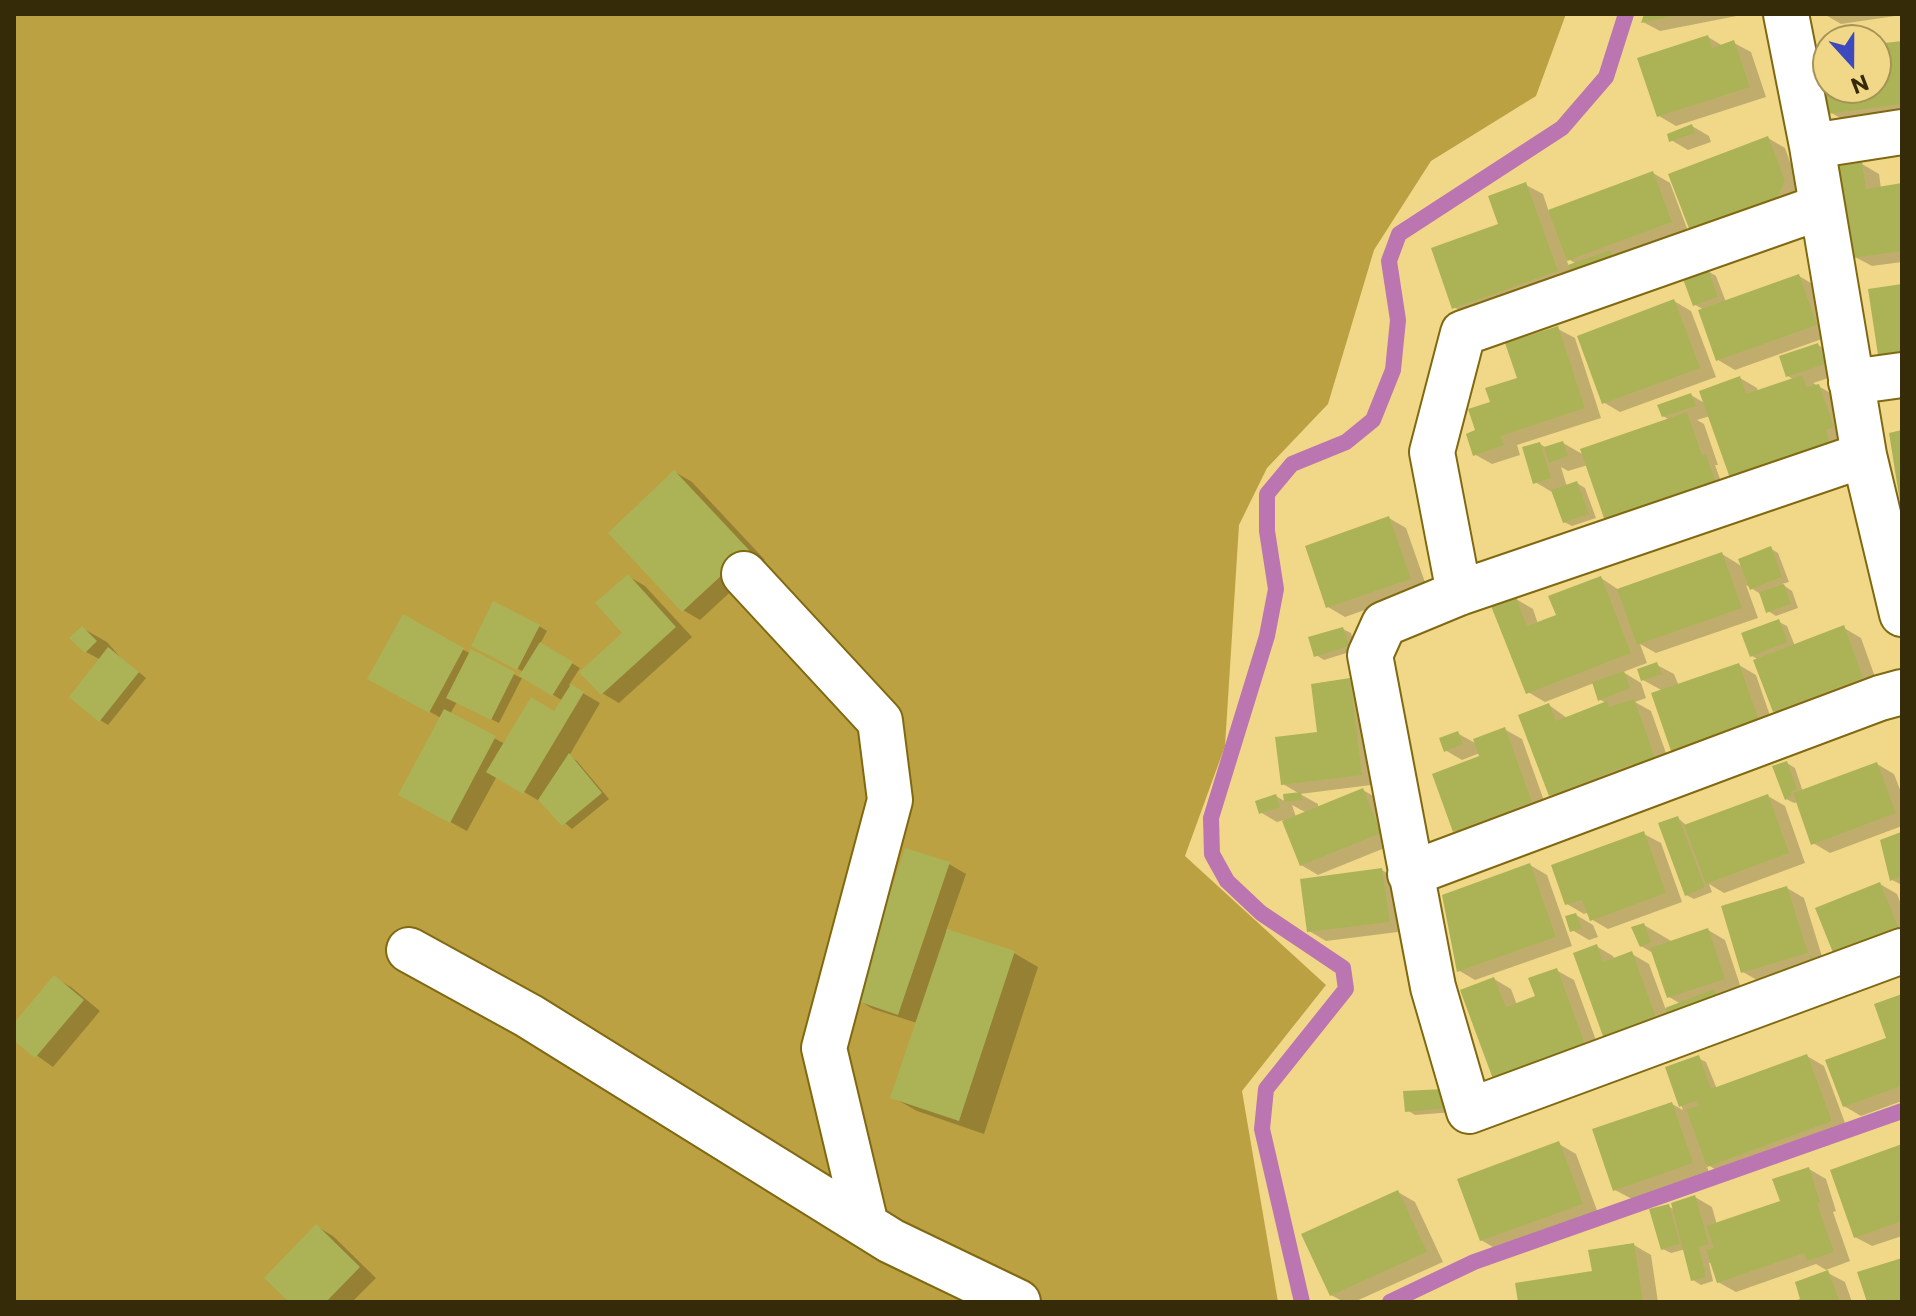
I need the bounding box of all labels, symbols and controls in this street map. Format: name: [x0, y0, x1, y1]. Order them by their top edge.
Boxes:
north arrow: [1812, 24, 1892, 104]
text: N: [1848, 69, 1873, 101]

